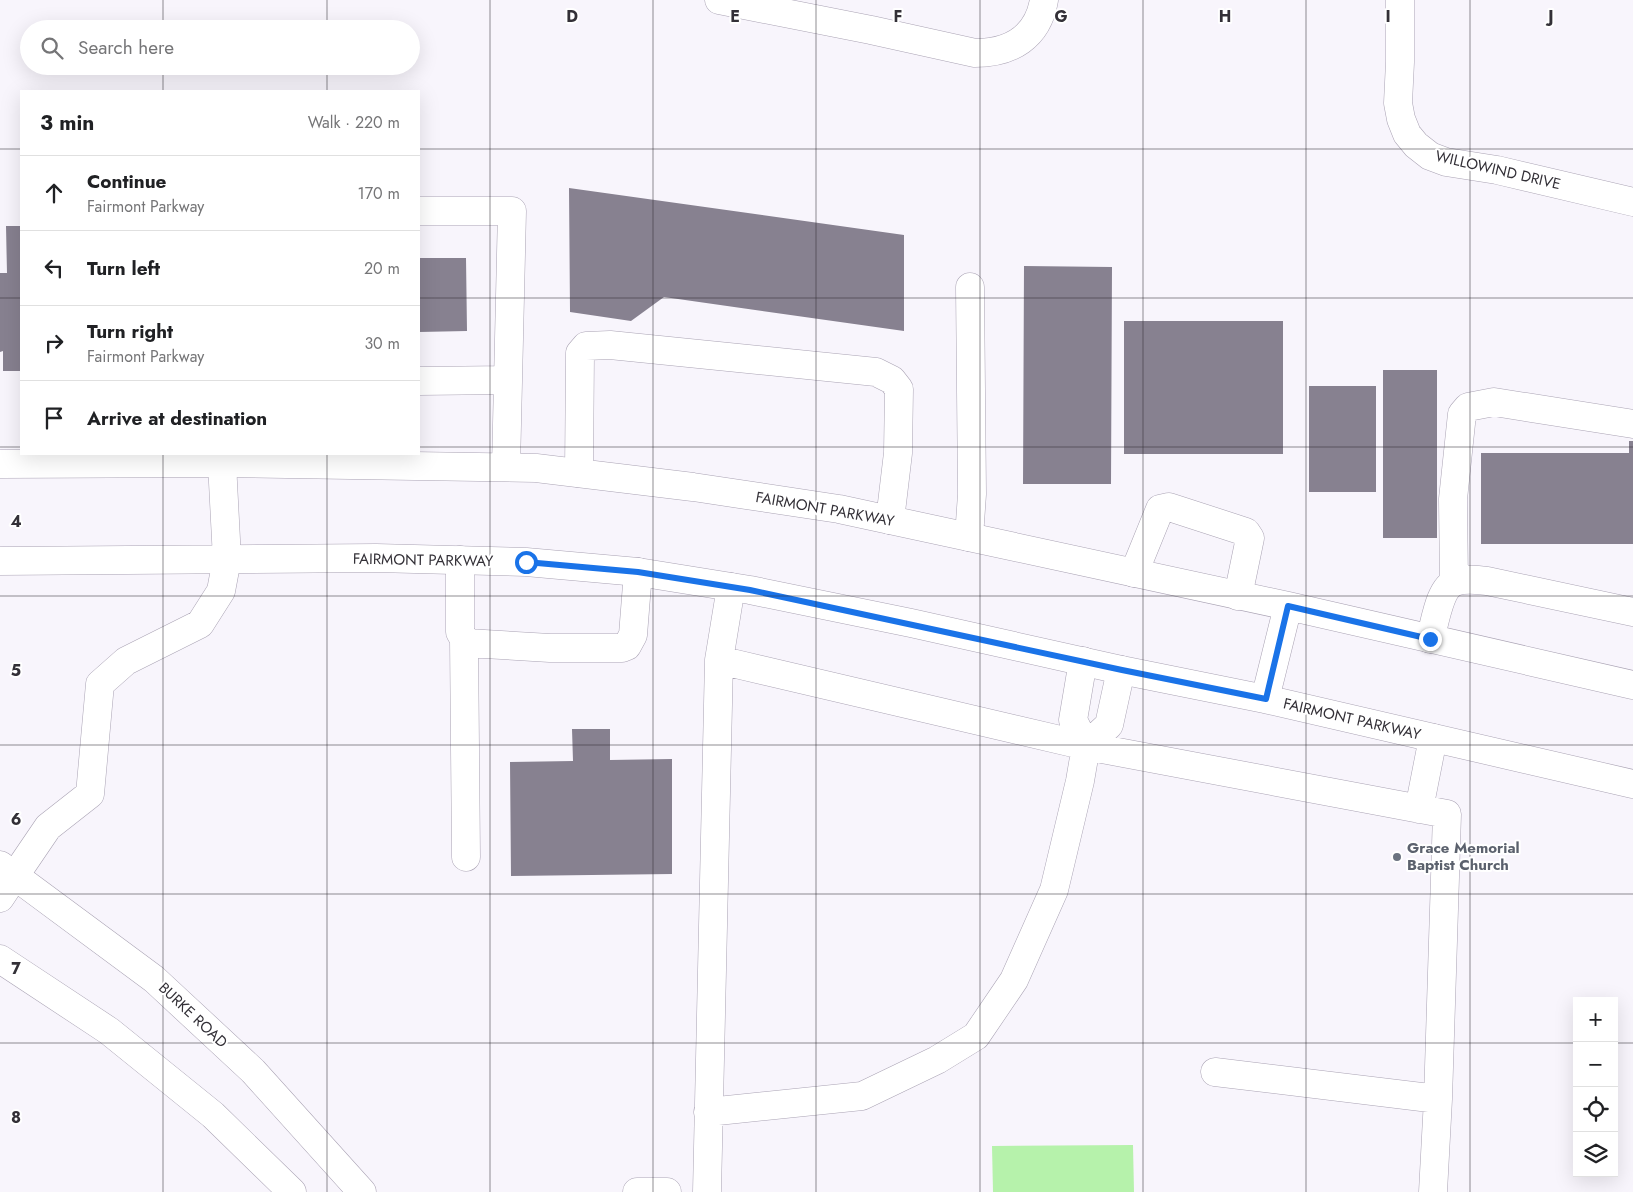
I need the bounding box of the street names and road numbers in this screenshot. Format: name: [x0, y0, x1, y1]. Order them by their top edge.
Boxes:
street label: WILLOWIND DRIVE: [1433, 145, 1563, 195]
street label: FAIRMONT PARKWAY: [754, 486, 897, 532]
street label: FAIRMONT PARKWAY: [353, 548, 494, 572]
street label: FAIRMONT PARKWAY: [1281, 692, 1424, 746]
street label: BURKE ROAD: [154, 977, 232, 1053]

